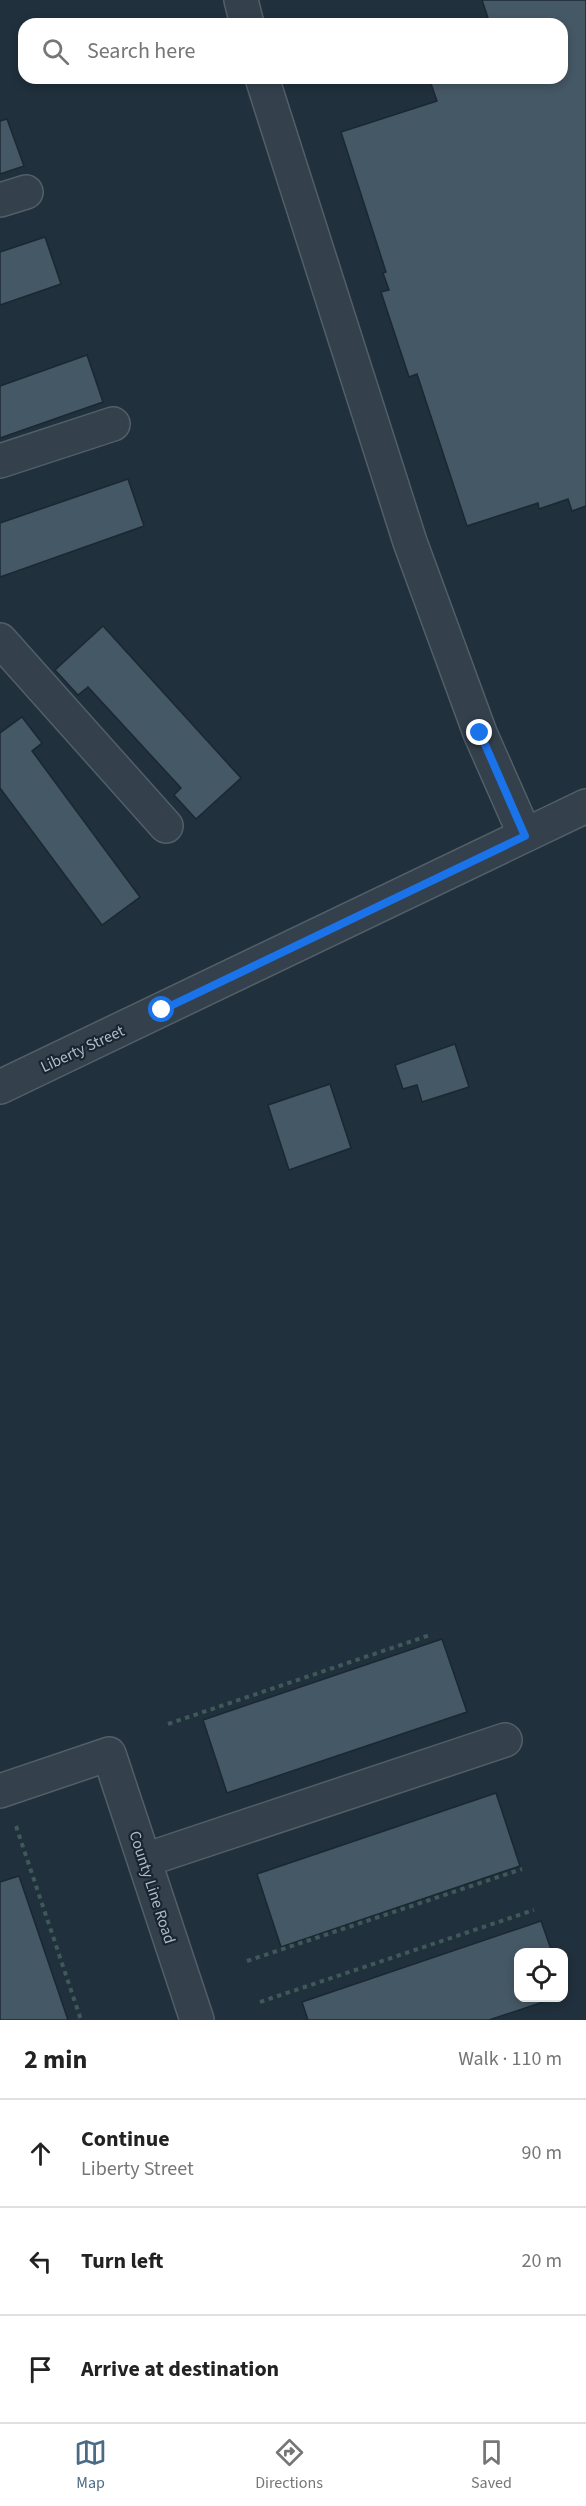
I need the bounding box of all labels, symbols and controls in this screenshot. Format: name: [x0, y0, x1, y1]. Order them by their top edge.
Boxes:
search box: [18, 18, 568, 84]
icon: search: [39, 35, 72, 68]
text: Search here: [87, 35, 195, 67]
route end: [466, 719, 492, 745]
route start: [148, 996, 174, 1022]
street label: Liberty Street: [37, 1020, 128, 1078]
street label: County Line Road: [123, 1828, 181, 1946]
map controls: [514, 1948, 568, 2002]
button: locate: [514, 1948, 568, 2002]
text: 2 min: [24, 2041, 87, 2078]
text: Walk · 110 m: [458, 2045, 562, 2073]
text: Continue: [81, 2123, 170, 2155]
icon: ahead: [24, 2137, 57, 2170]
text: 90 m: [522, 2139, 562, 2167]
text: Liberty Street: [81, 2155, 194, 2183]
icon: left: [24, 2245, 57, 2278]
text: Turn left: [81, 2245, 163, 2277]
text: 20 m: [522, 2247, 562, 2275]
icon: arrive: [24, 2353, 57, 2386]
text: Arrive at destination: [81, 2353, 279, 2385]
tab: Map: [74, 2436, 107, 2494]
tab: Directions: [255, 2436, 323, 2494]
tab: Saved: [471, 2436, 512, 2494]

